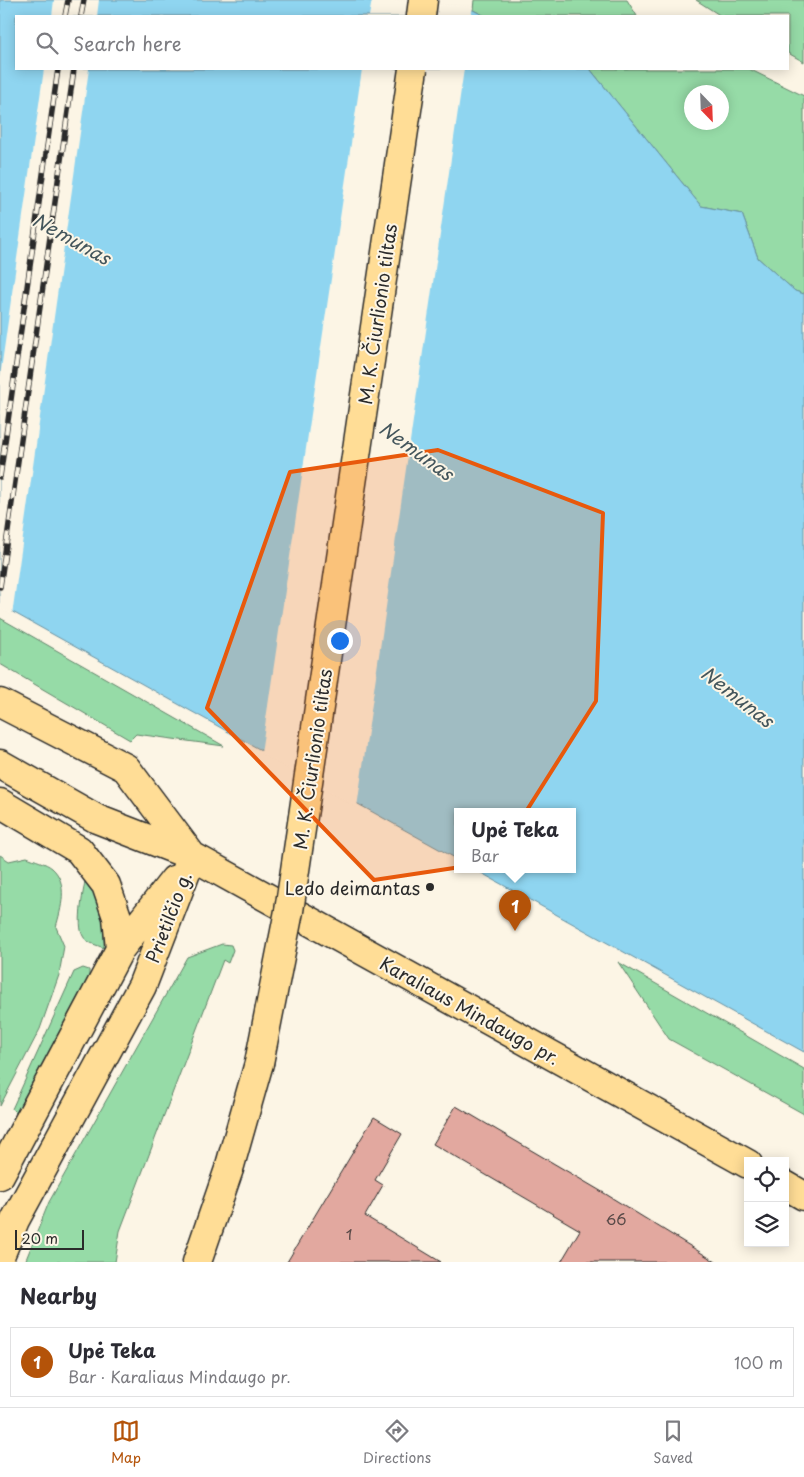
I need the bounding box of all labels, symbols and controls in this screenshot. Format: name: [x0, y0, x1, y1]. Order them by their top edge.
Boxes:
search box: [15, 15, 789, 70]
icon: search: [33, 29, 61, 57]
text: Search here: [73, 29, 182, 57]
north arrow: [684, 85, 729, 130]
water label: Nemunas: [28, 205, 118, 272]
street label: M. K. Čiurlionio tiltas: [351, 222, 403, 406]
water label: Nemunas: [374, 414, 462, 488]
your location: [327, 628, 353, 654]
water label: Nemunas: [696, 659, 782, 735]
street label: M. K. Čiurlionio tiltas: [286, 667, 338, 851]
popup: [454, 808, 576, 873]
text: Upė Teka: [471, 815, 559, 843]
text: Bar: [471, 843, 499, 867]
street label: Prietilčio g.: [138, 867, 198, 967]
place label: Ledo deimantas: [285, 874, 420, 901]
marker: Ledo deimantas: [424, 881, 436, 893]
pin: 1: [499, 890, 531, 931]
street label: Karaliaus Mindaugo pr.: [375, 949, 565, 1071]
map controls: [744, 1157, 789, 1247]
button: locate: [744, 1157, 789, 1202]
button: layers: [744, 1202, 789, 1247]
house number: 66: [606, 1207, 626, 1230]
house number: 1: [346, 1222, 352, 1245]
scale bar: [15, 1227, 84, 1250]
text: 20 m: [22, 1228, 58, 1249]
text: Nearby: [20, 1279, 97, 1311]
text: Upė Teka: [68, 1336, 156, 1364]
text: 1: [33, 1350, 41, 1374]
text: 100 m: [734, 1350, 783, 1374]
text: Bar · Karaliaus Mindaugo pr.: [68, 1364, 291, 1388]
tab: Map: [111, 1417, 141, 1468]
tab: Directions: [363, 1417, 431, 1468]
tab: Saved: [653, 1417, 693, 1468]

